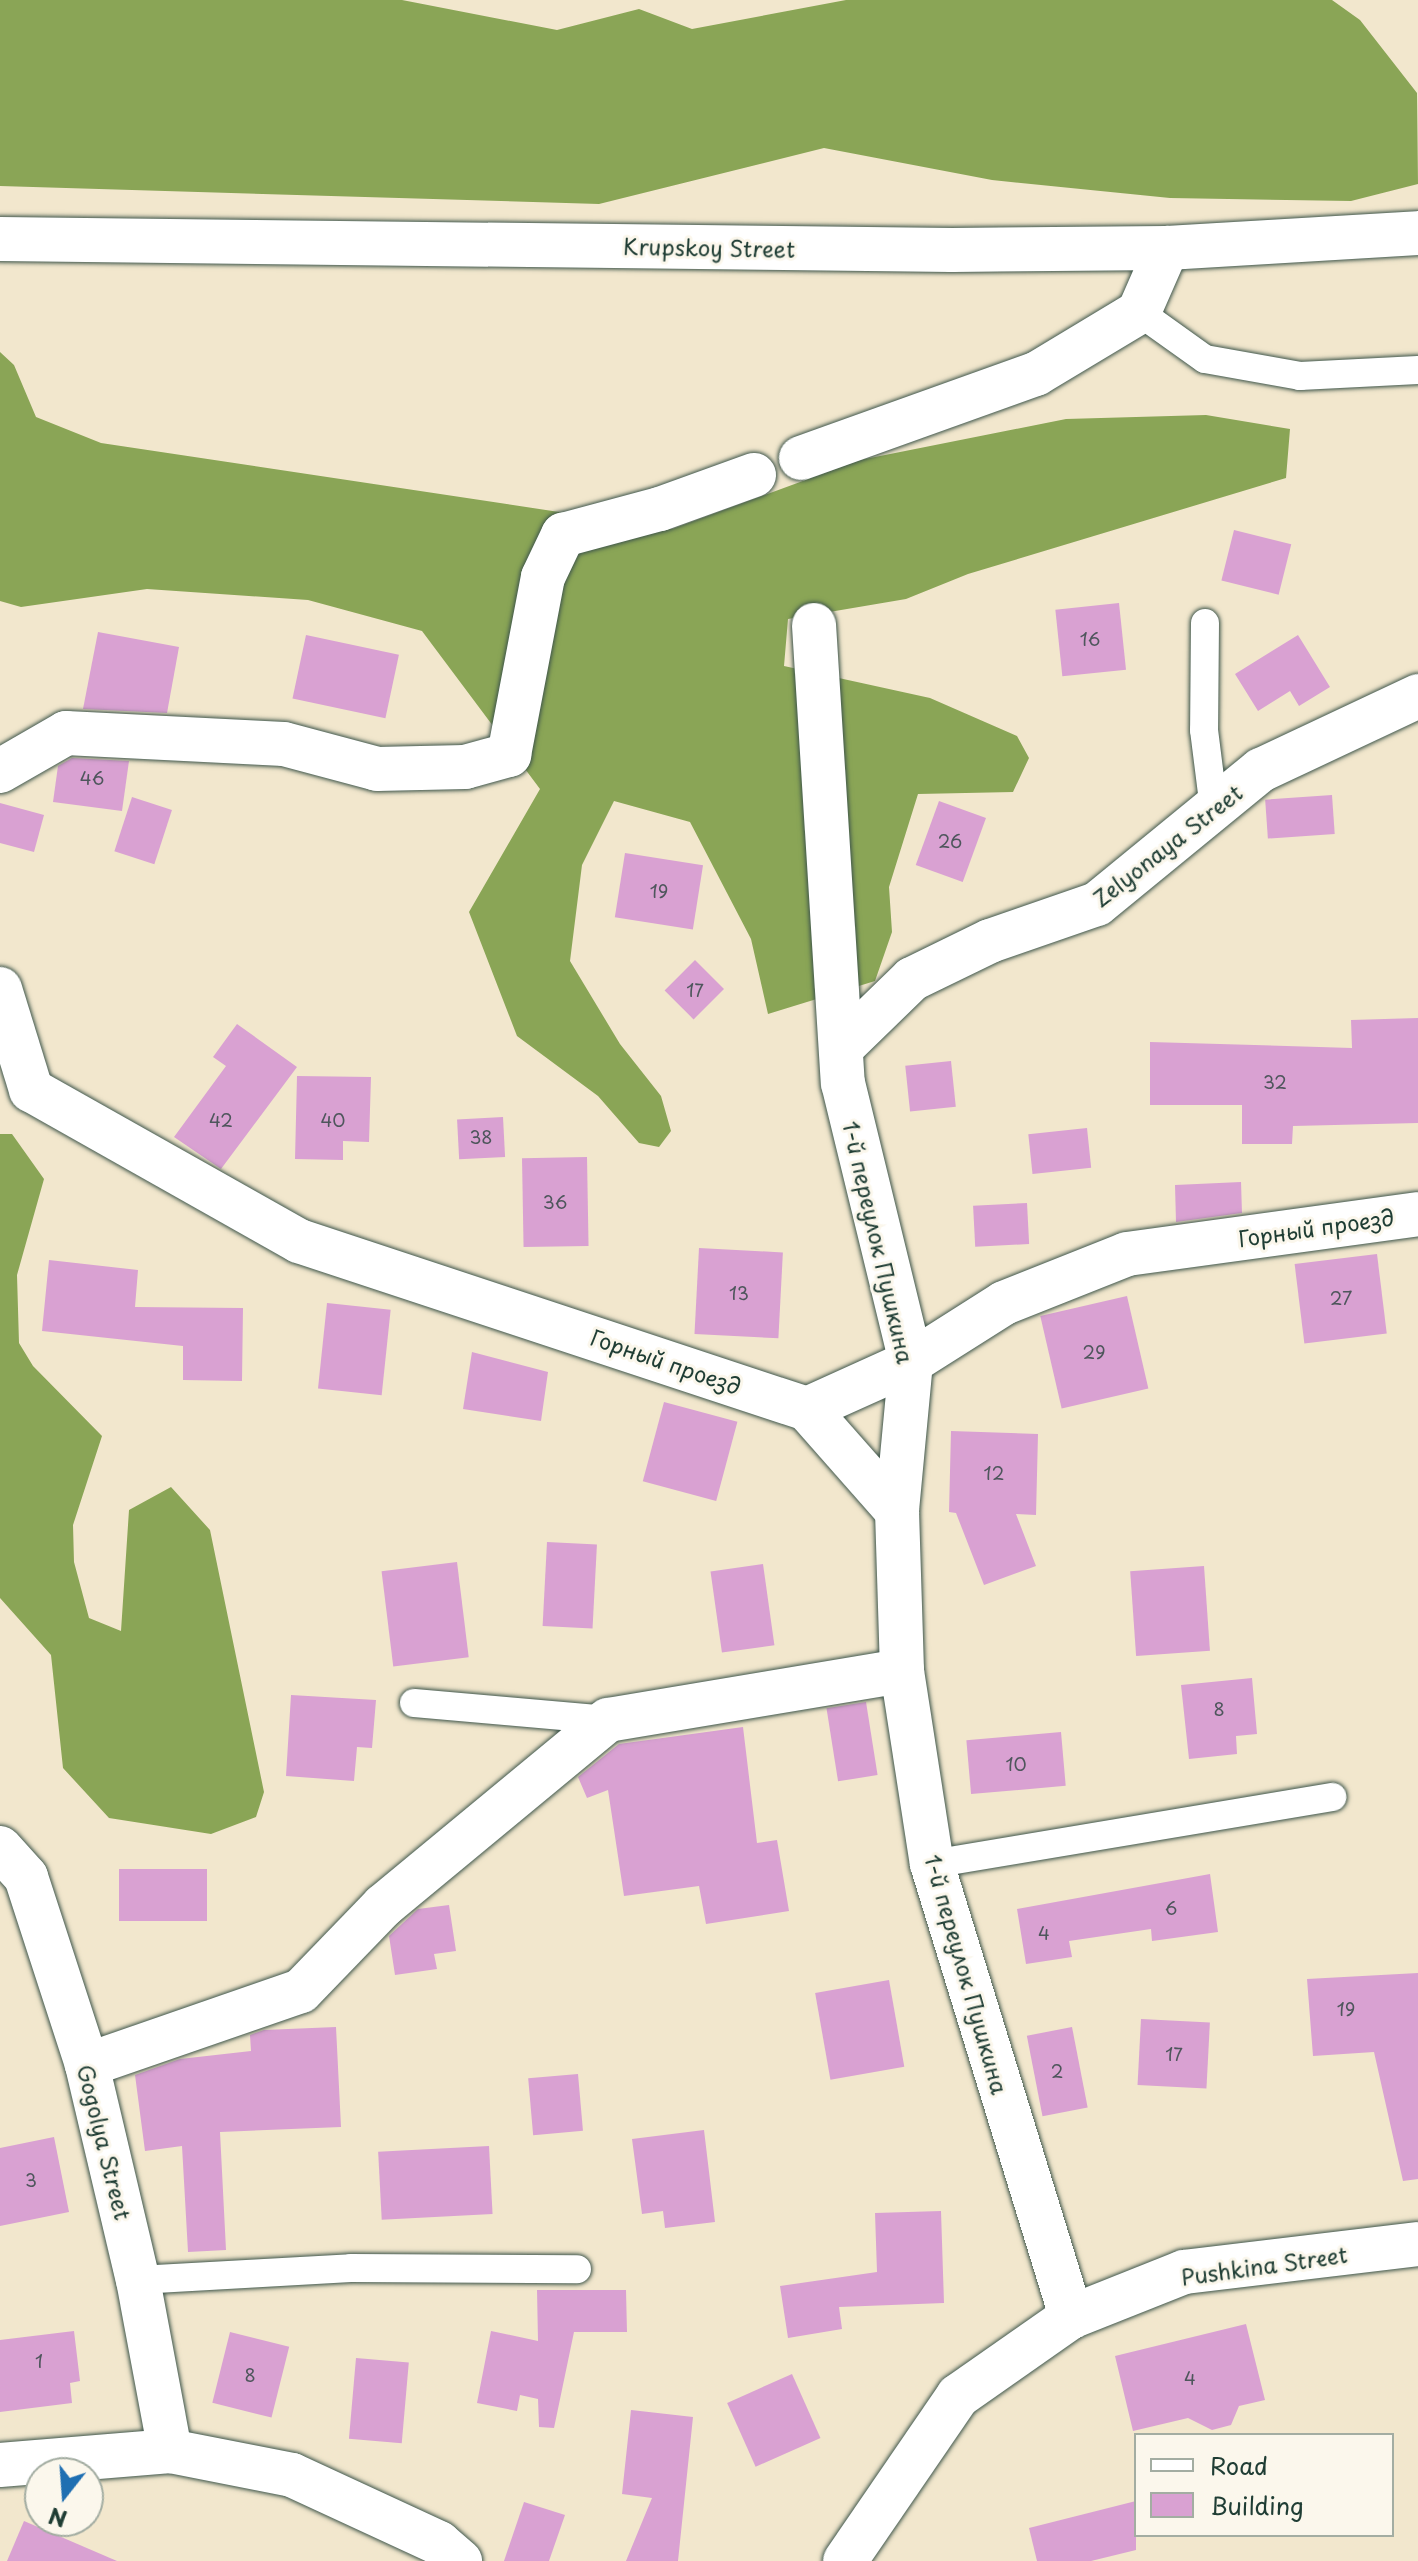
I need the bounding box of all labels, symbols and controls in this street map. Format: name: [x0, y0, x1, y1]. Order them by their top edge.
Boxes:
street label: Krupskoy Street: [622, 232, 796, 262]
house number: 16: [1080, 628, 1100, 650]
house number: 46: [80, 767, 104, 789]
street label: Zelyonaya Street: [1087, 778, 1247, 912]
house number: 26: [938, 830, 962, 852]
house number: 19: [650, 880, 668, 902]
house number: 17: [686, 979, 704, 1001]
house number: 32: [1263, 1071, 1287, 1093]
house number: 42: [209, 1109, 233, 1131]
house number: 40: [320, 1109, 346, 1131]
street label: 1-й переулок Пушкина: [838, 1118, 920, 1366]
house number: 38: [469, 1126, 493, 1148]
house number: 36: [543, 1191, 567, 1213]
street label: Горный проезд: [1236, 1203, 1396, 1251]
house number: 13: [729, 1282, 749, 1304]
house number: 27: [1330, 1287, 1352, 1309]
street label: Горный проезд: [587, 1323, 745, 1399]
house number: 29: [1083, 1341, 1105, 1363]
house number: 12: [984, 1462, 1004, 1484]
house number: 8: [1213, 1698, 1225, 1720]
house number: 10: [1005, 1753, 1027, 1775]
street label: 1-й переулок Пушкина: [920, 1851, 1014, 2097]
house number: 6: [1165, 1897, 1177, 1919]
house number: 4: [1038, 1922, 1050, 1944]
house number: 19: [1337, 1998, 1355, 2020]
house number: 17: [1165, 2043, 1183, 2065]
house number: 2: [1051, 2060, 1063, 2082]
street label: Gogolya Street: [73, 2061, 137, 2223]
house number: 3: [25, 2169, 37, 2191]
street label: Pushkina Street: [1178, 2240, 1350, 2290]
house number: 1: [35, 2350, 43, 2372]
house number: 8: [244, 2364, 256, 2386]
house number: 4: [1184, 2367, 1196, 2389]
legend: [1134, 2433, 1394, 2537]
text: Road: [1210, 2447, 1268, 2483]
north arrow: [24, 2457, 104, 2537]
text: Building: [1210, 2487, 1304, 2523]
text: N: [44, 2500, 71, 2537]

